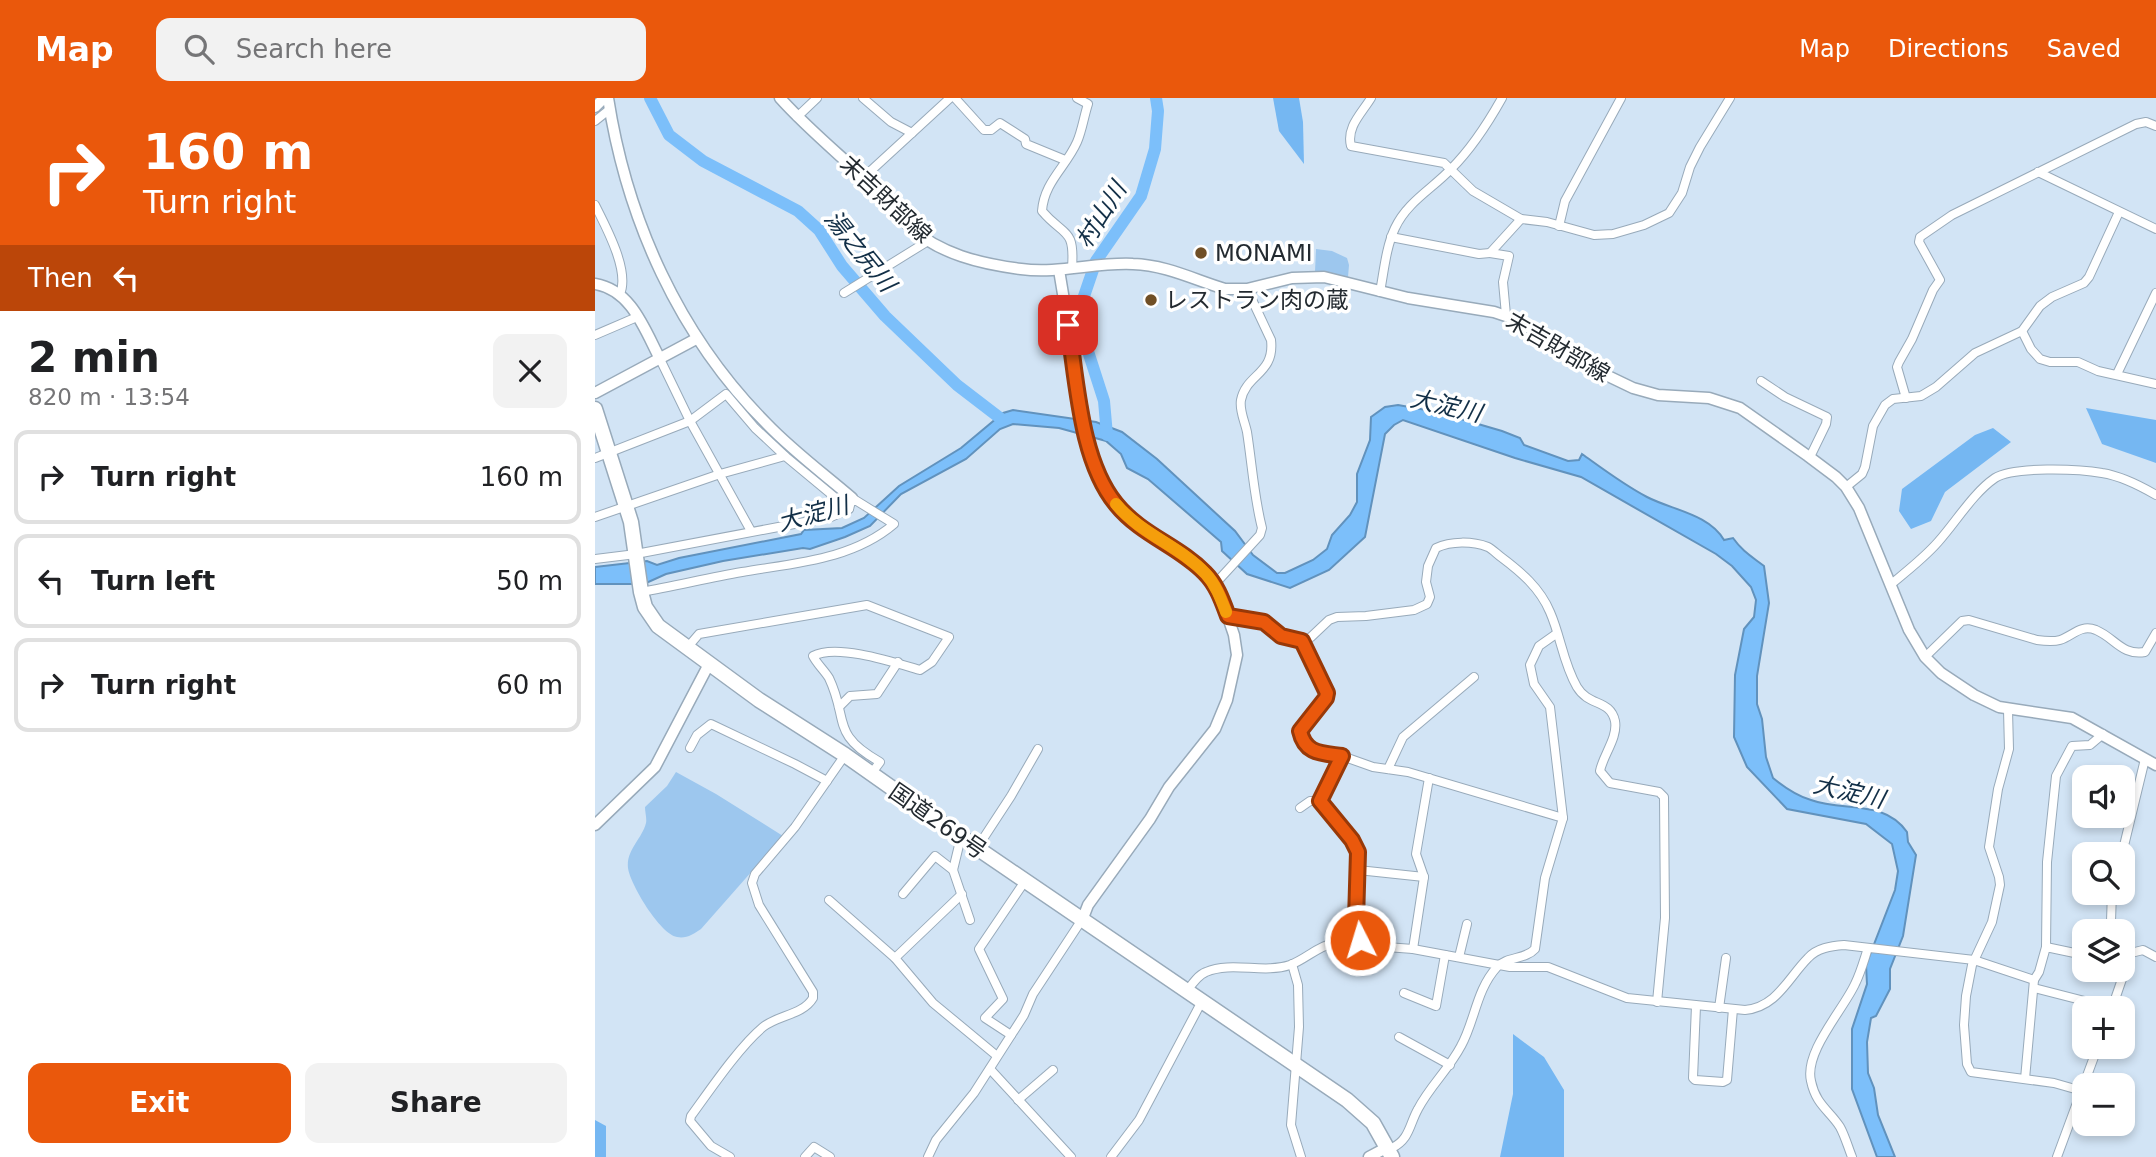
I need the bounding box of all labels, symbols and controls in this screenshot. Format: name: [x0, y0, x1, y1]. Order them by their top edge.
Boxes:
search box: [156, 18, 646, 81]
text: Map: [35, 30, 114, 69]
icon: search: [180, 30, 218, 68]
text: Search here: [236, 34, 392, 64]
text: Map: [1799, 35, 1850, 63]
text: Directions: [1888, 35, 2009, 63]
text: Saved: [2047, 35, 2121, 63]
text: 160 m: [143, 124, 313, 181]
icon: right: [28, 126, 119, 217]
street label: 末吉財部線: [835, 150, 937, 248]
water label: 村山川: [1070, 175, 1134, 253]
text: Turn right: [143, 183, 296, 221]
water label: 湯之尻川: [819, 205, 903, 299]
place label: MONAMI: [1215, 240, 1313, 266]
marker: MONAMI: [1193, 245, 1209, 261]
icon: left: [107, 259, 145, 297]
text: Then: [28, 263, 93, 293]
place label: レストラン肉の蔵: [1165, 287, 1349, 313]
marker: レストラン肉の蔵: [1143, 292, 1159, 308]
pin: [1038, 295, 1098, 355]
icon: arrive: [1049, 306, 1087, 344]
street label: 末吉財部線: [1502, 307, 1614, 387]
text: 2 min: [28, 333, 160, 382]
button: close: [493, 334, 567, 408]
text: 820 m · 13:54: [28, 384, 190, 410]
water label: 大淀川: [1408, 384, 1487, 428]
icon: right: [32, 458, 70, 496]
text: Turn right: [91, 462, 236, 492]
text: 160 m: [480, 462, 563, 492]
water label: 大淀川: [775, 490, 854, 537]
icon: left: [32, 562, 70, 600]
text: Turn left: [91, 566, 215, 596]
text: 50 m: [496, 566, 563, 596]
icon: right: [32, 666, 70, 704]
text: Turn right: [91, 670, 236, 700]
text: 60 m: [496, 670, 563, 700]
map controls: [2072, 765, 2135, 1136]
button: sound: [2072, 765, 2135, 828]
water label: 大淀川: [1811, 770, 1890, 814]
street label: 国道269号: [884, 778, 992, 864]
button: search: [2072, 842, 2135, 905]
position arrow: [1323, 903, 1397, 977]
button: layers: [2072, 919, 2135, 982]
button: +: [2072, 996, 2135, 1059]
button: Exit: [28, 1063, 291, 1143]
button: Share: [305, 1063, 567, 1143]
button: −: [2072, 1073, 2135, 1136]

